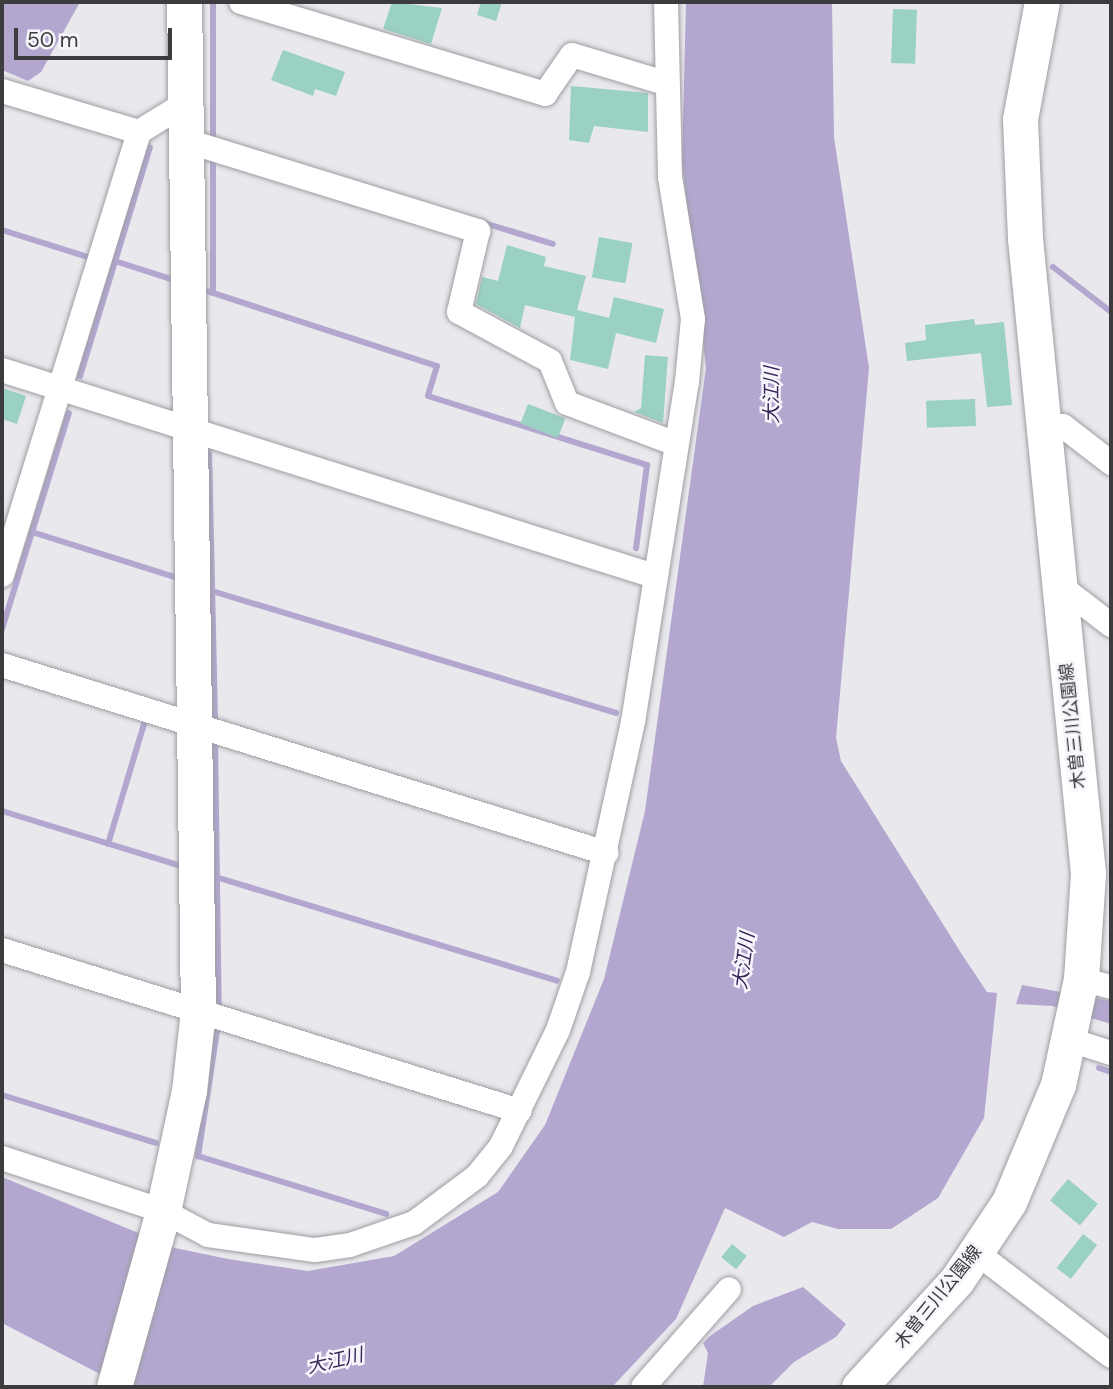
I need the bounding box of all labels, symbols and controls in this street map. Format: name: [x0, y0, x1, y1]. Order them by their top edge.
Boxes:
scale bar: [18, 14, 175, 58]
text: 50 m: [27, 26, 78, 54]
water label: 大江川: [761, 367, 783, 423]
street label: 木曽三川公園線: [1056, 662, 1090, 790]
water label: 大江川: [729, 931, 759, 991]
street label: 木曽三川公園線: [890, 1241, 986, 1353]
water label: 大江川: [305, 1343, 365, 1379]

